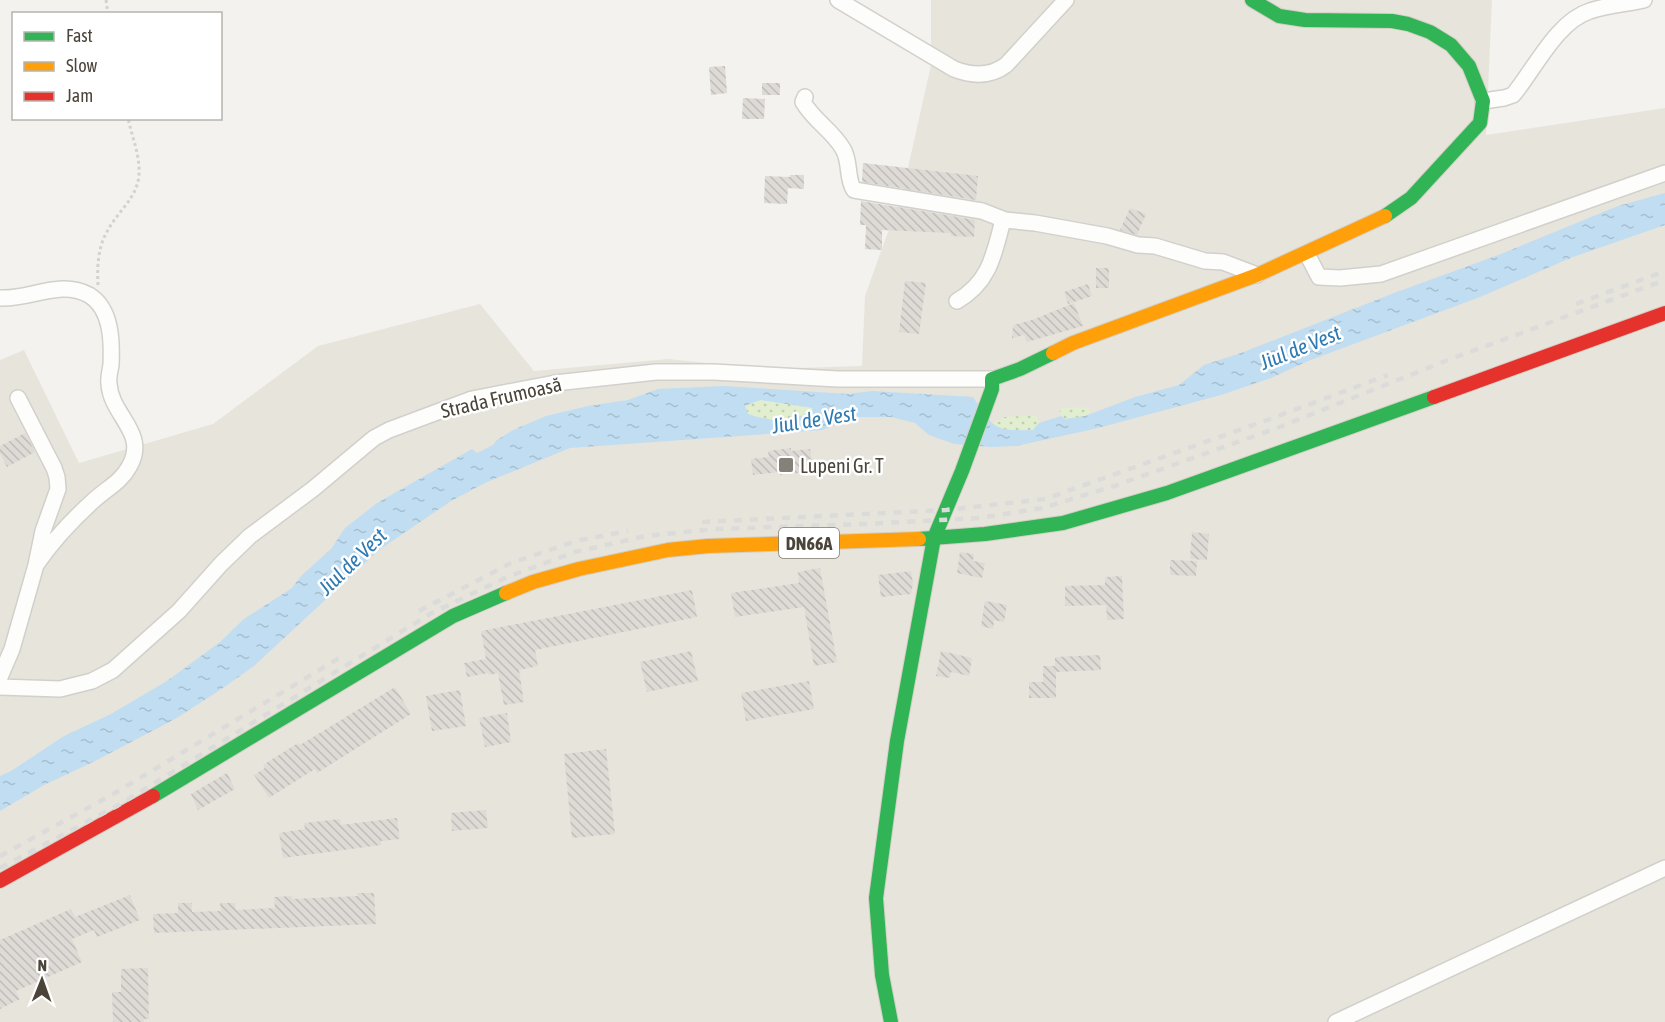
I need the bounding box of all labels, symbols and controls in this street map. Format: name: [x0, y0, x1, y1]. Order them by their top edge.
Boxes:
legend: [12, 12, 222, 120]
text: Fast: [66, 25, 93, 46]
text: Slow: [66, 55, 97, 76]
text: Jam: [66, 85, 93, 106]
water label: Jiul de Vest: [1255, 320, 1344, 374]
street label: Strada Frumoasă: [438, 372, 564, 422]
water label: Jiul de Vest: [769, 400, 858, 438]
place label: Lupeni Gr. T: [800, 454, 884, 477]
marker: Lupeni Gr. T: [777, 456, 795, 474]
water label: Jiul de Vest: [312, 523, 391, 600]
road number: DN66A: [779, 528, 839, 558]
north arrow: [12, 950, 72, 1010]
text: N: [37, 956, 47, 974]

